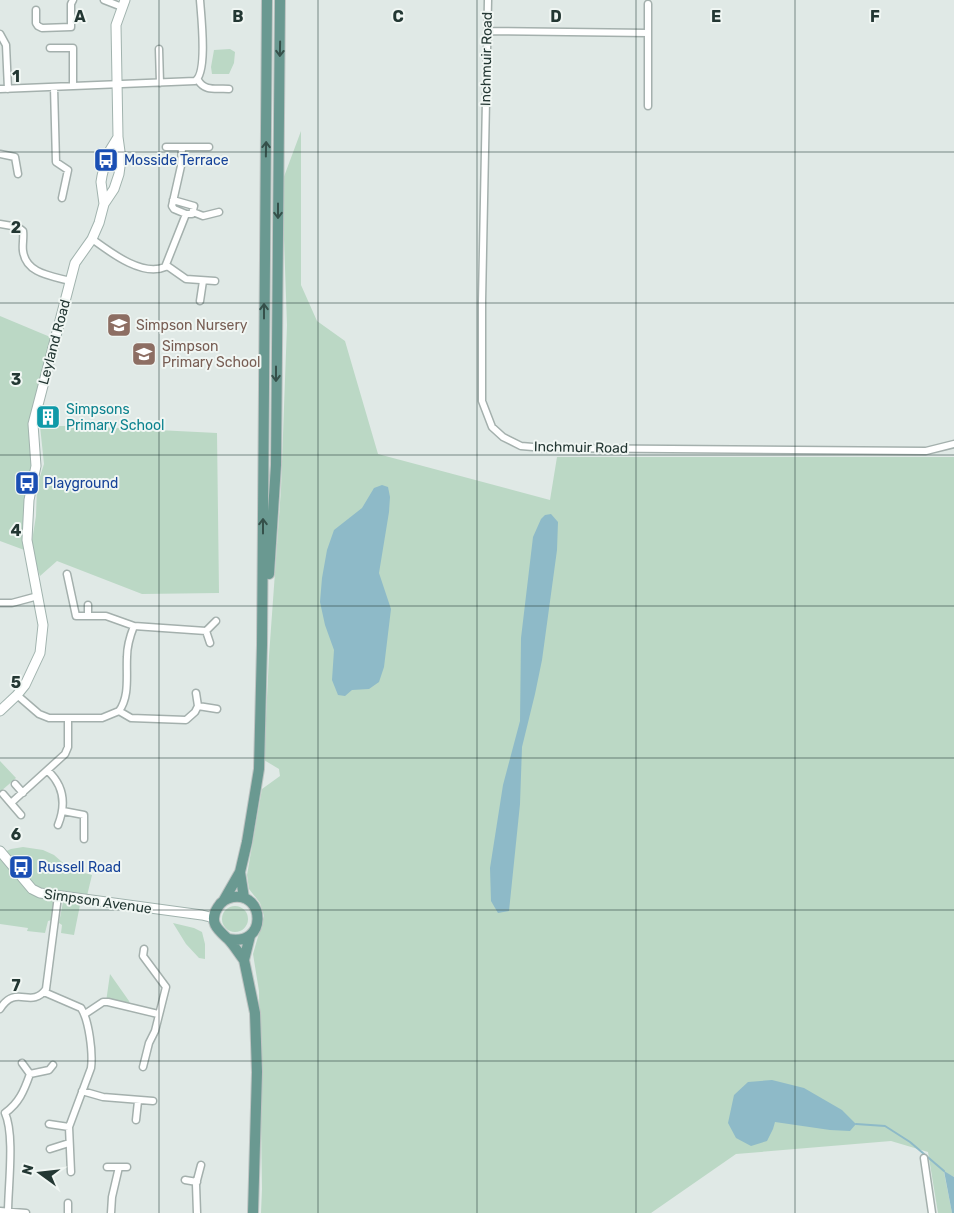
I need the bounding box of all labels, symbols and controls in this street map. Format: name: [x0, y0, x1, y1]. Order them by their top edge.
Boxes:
text: A: [74, 7, 86, 26]
text: B: [232, 7, 244, 26]
text: C: [392, 7, 404, 26]
text: D: [550, 7, 562, 26]
text: E: [711, 7, 721, 26]
text: F: [870, 7, 880, 26]
street label: Inchmuir Road: [477, 12, 496, 106]
one-way arrow: [275, 40, 285, 56]
text: 1: [12, 67, 20, 86]
one-way arrow: [261, 141, 271, 157]
bus stop icon: Mosside Terrace: [93, 147, 119, 173]
place label: Mosside Terrace: [124, 152, 229, 169]
one-way arrow: [273, 202, 283, 219]
text: 2: [11, 218, 21, 237]
street label: Leyland Road: [35, 298, 74, 387]
one-way arrow: [259, 303, 269, 320]
school or university icon: Simpson Nursery: [106, 312, 132, 338]
place label: Simpson Nursery: [136, 317, 248, 334]
place label: Simpson Primary School: [162, 338, 260, 371]
school or university icon: Simpson Primary School: [131, 341, 157, 367]
one-way arrow: [271, 365, 281, 381]
text: 3: [11, 370, 21, 389]
place label: Simpsons Primary School: [66, 401, 164, 434]
building icon: Simpsons Primary School: [35, 404, 61, 430]
street label: Inchmuir Road: [534, 438, 628, 457]
bus stop icon: Playground: [14, 470, 40, 496]
place label: Playground: [44, 475, 118, 492]
one-way arrow: [258, 518, 268, 534]
text: 4: [11, 521, 22, 540]
text: 5: [11, 673, 21, 692]
text: 6: [11, 825, 21, 844]
bus stop icon: Russell Road: [8, 854, 34, 880]
place label: Russell Road: [38, 859, 121, 876]
street label: Simpson Avenue: [43, 886, 153, 917]
text: 7: [11, 976, 21, 995]
north arrow: [15, 1148, 65, 1198]
text: N: [18, 1163, 37, 1177]

